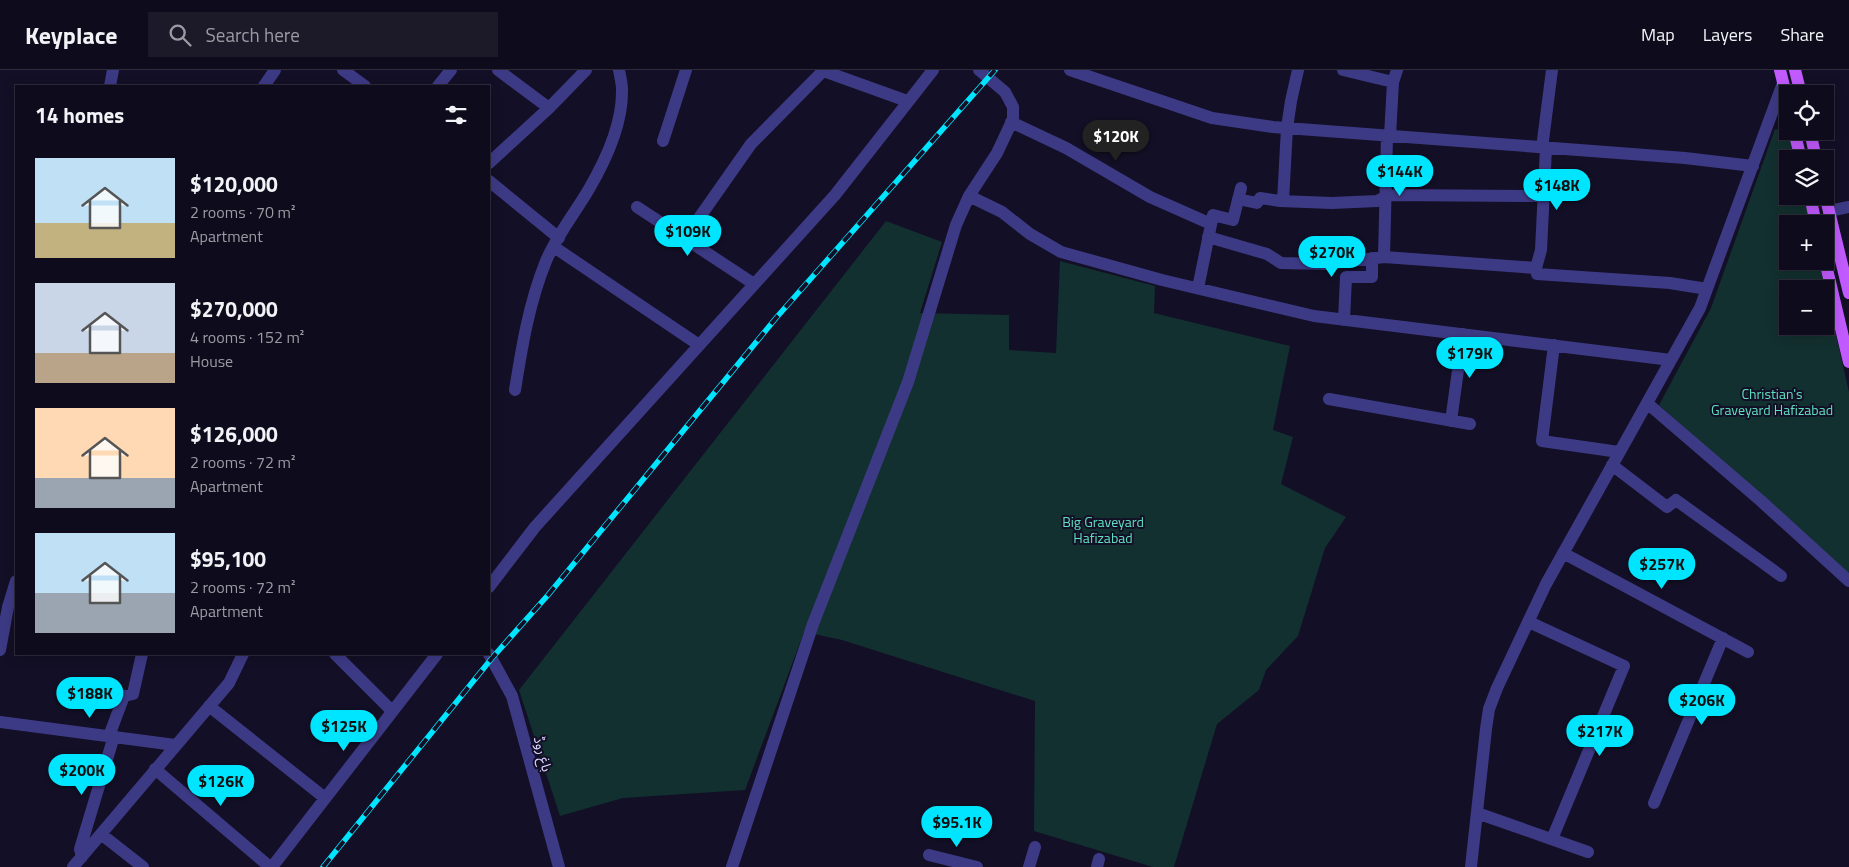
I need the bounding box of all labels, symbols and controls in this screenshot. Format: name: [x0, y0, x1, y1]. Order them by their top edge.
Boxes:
search box: [148, 12, 498, 57]
text: Keyplace: [25, 17, 118, 53]
text: Search here: [206, 20, 300, 49]
icon: search: [166, 21, 194, 49]
text: Map: [1641, 21, 1675, 48]
text: Layers: [1703, 21, 1752, 48]
text: Share: [1780, 21, 1824, 48]
map controls: [1779, 85, 1834, 335]
button: locate: [1779, 85, 1834, 140]
text: 14 homes: [35, 99, 124, 131]
icon: filters: [442, 101, 470, 129]
pin: $120K: [1081, 119, 1151, 162]
text: $120K: [1093, 124, 1139, 148]
button: layers: [1779, 150, 1834, 205]
pin: $144K: [1365, 154, 1435, 197]
text: $144K: [1377, 159, 1423, 183]
text: $120,000: [190, 168, 278, 200]
pin: $148K: [1522, 168, 1592, 211]
text: $148K: [1534, 173, 1580, 197]
icon: home: [75, 178, 135, 238]
text: 2 rooms · 70 m²: [190, 200, 295, 224]
pin: $109K: [653, 214, 723, 257]
button: +: [1779, 215, 1834, 270]
text: $109K: [665, 219, 711, 243]
text: Apartment: [190, 224, 263, 248]
pin: $270K: [1297, 236, 1367, 278]
text: $270K: [1309, 240, 1355, 264]
button: −: [1779, 280, 1834, 335]
text: $270,000: [190, 293, 278, 325]
icon: home: [75, 303, 135, 363]
text: 4 rooms · 152 m²: [190, 325, 304, 349]
pin: $179K: [1435, 336, 1505, 379]
text: $179K: [1447, 341, 1493, 365]
text: House: [190, 349, 233, 373]
park label: Christian's Graveyard Hafizabad: [1711, 383, 1833, 420]
text: $126,000: [190, 418, 278, 450]
icon: home: [75, 428, 135, 488]
text: 2 rooms · 72 m²: [190, 450, 295, 474]
text: Apartment: [190, 474, 263, 498]
park label: Big Graveyard Hafizabad: [1062, 511, 1144, 548]
text: $95,100: [190, 543, 266, 575]
pin: $257K: [1627, 548, 1697, 590]
text: $257K: [1639, 552, 1685, 576]
icon: home: [75, 553, 135, 613]
text: 2 rooms · 72 m²: [190, 575, 295, 599]
text: Apartment: [190, 599, 263, 623]
pin: $188K: [55, 676, 125, 719]
text: $188K: [67, 681, 113, 705]
pin: $206K: [1667, 684, 1737, 726]
text: $206K: [1679, 688, 1725, 712]
pin: $125K: [309, 710, 379, 752]
text: $125K: [321, 714, 367, 738]
pin: $217K: [1565, 714, 1635, 757]
text: $217K: [1577, 719, 1623, 743]
street label: باغ روڈ: [528, 734, 558, 775]
pin: $200K: [47, 754, 117, 796]
text: $200K: [59, 758, 105, 782]
pin: $126K: [186, 764, 256, 807]
text: $126K: [198, 769, 244, 793]
pin: $95.1K: [916, 806, 998, 848]
text: $95.1K: [932, 810, 982, 834]

